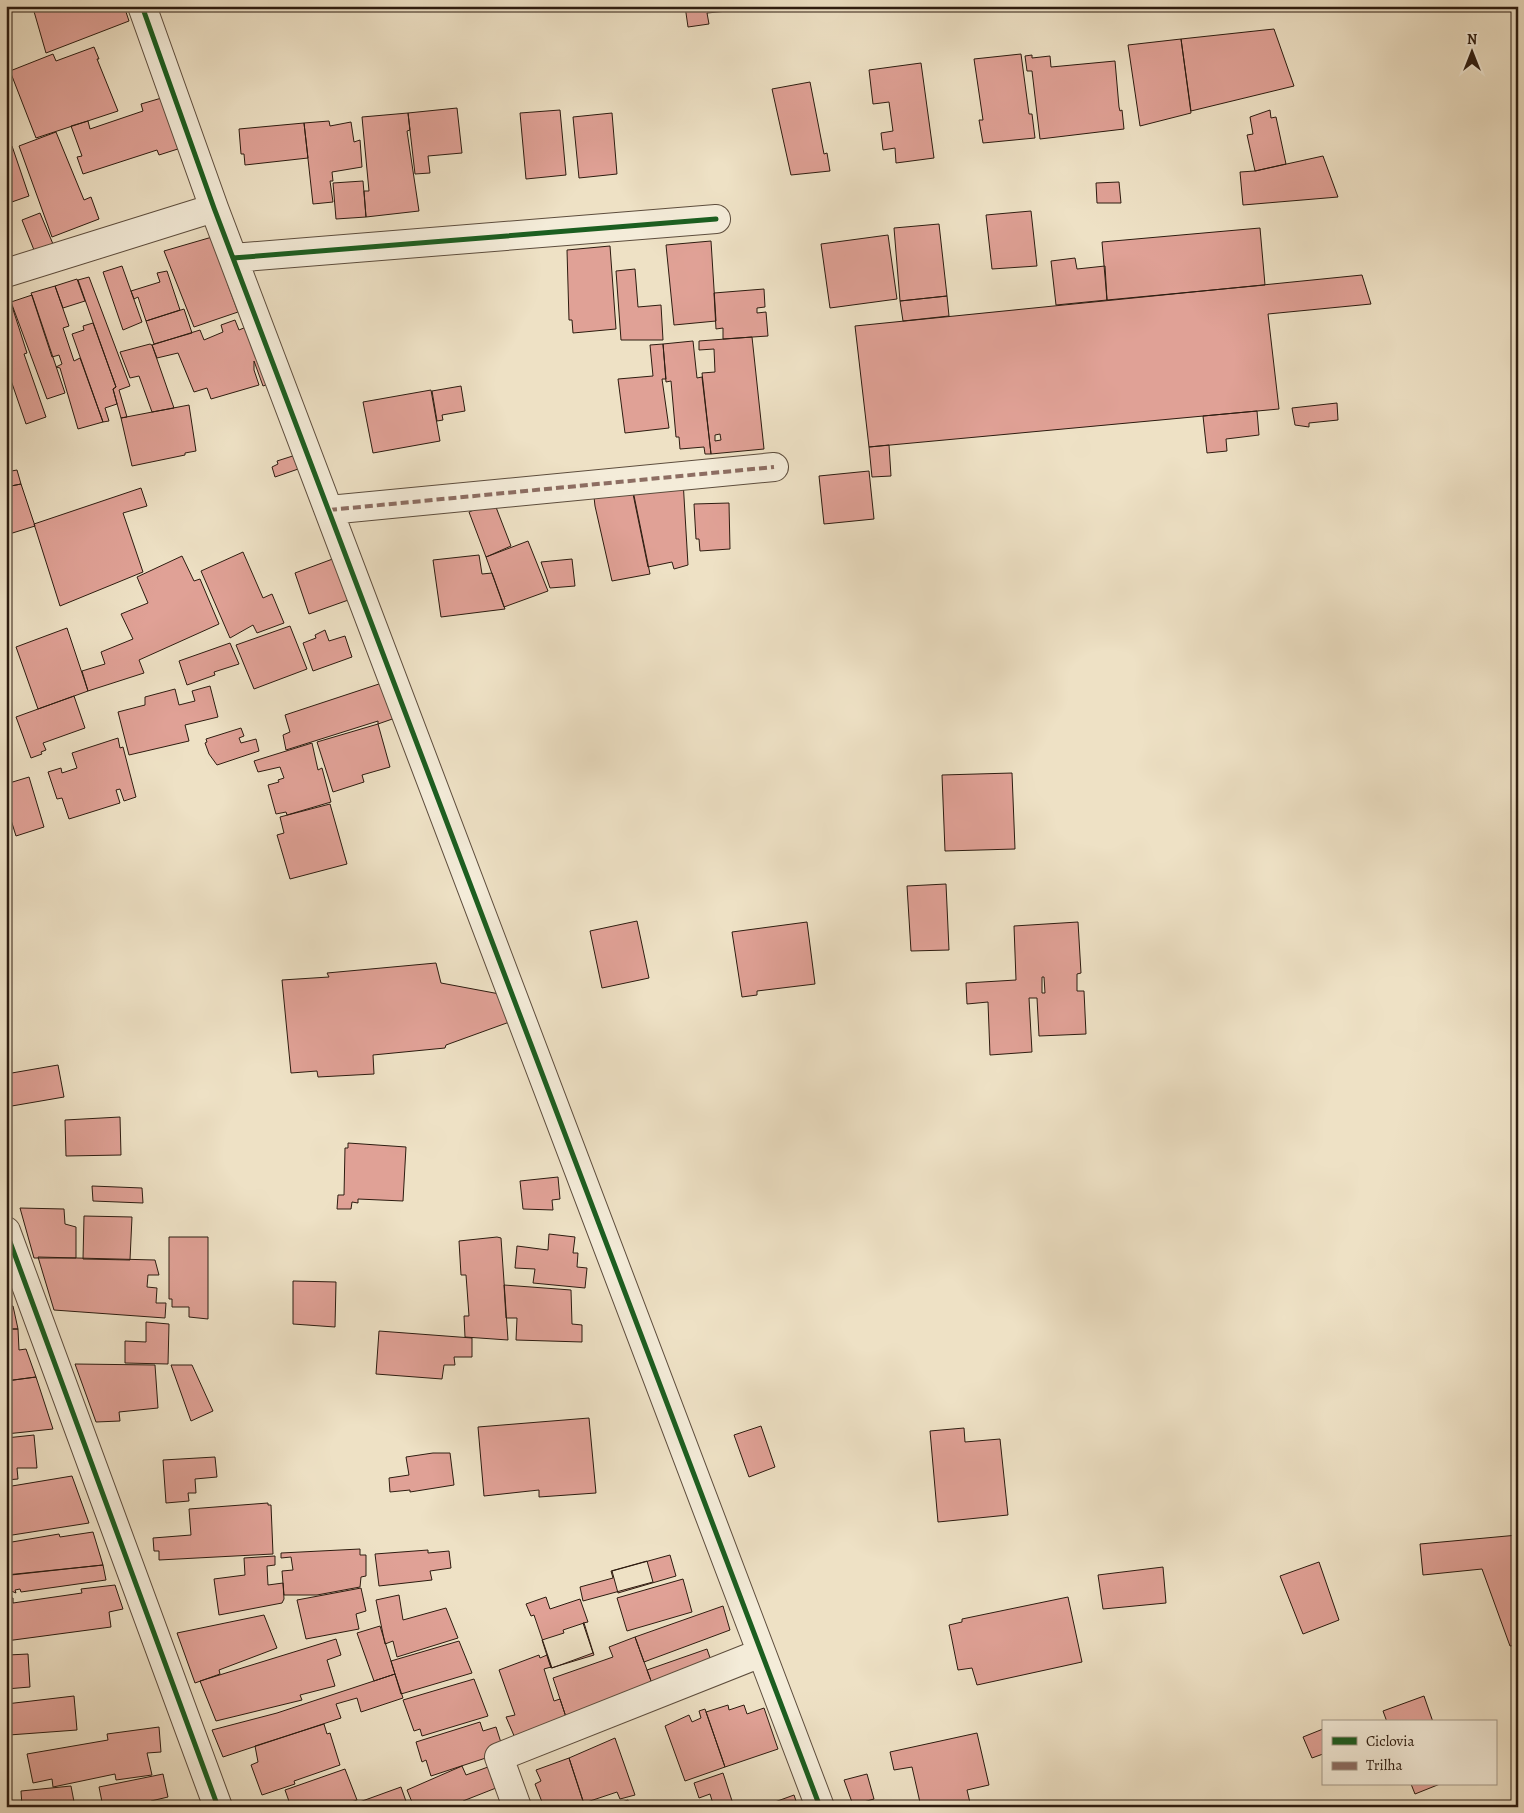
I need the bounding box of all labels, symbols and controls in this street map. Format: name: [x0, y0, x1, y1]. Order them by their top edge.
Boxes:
north arrow: [1446, 28, 1496, 78]
text: N: [1467, 30, 1477, 49]
legend: [1322, 1720, 1496, 1786]
text: Ciclovia: [1366, 1731, 1414, 1751]
text: Trilha: [1366, 1755, 1402, 1775]

